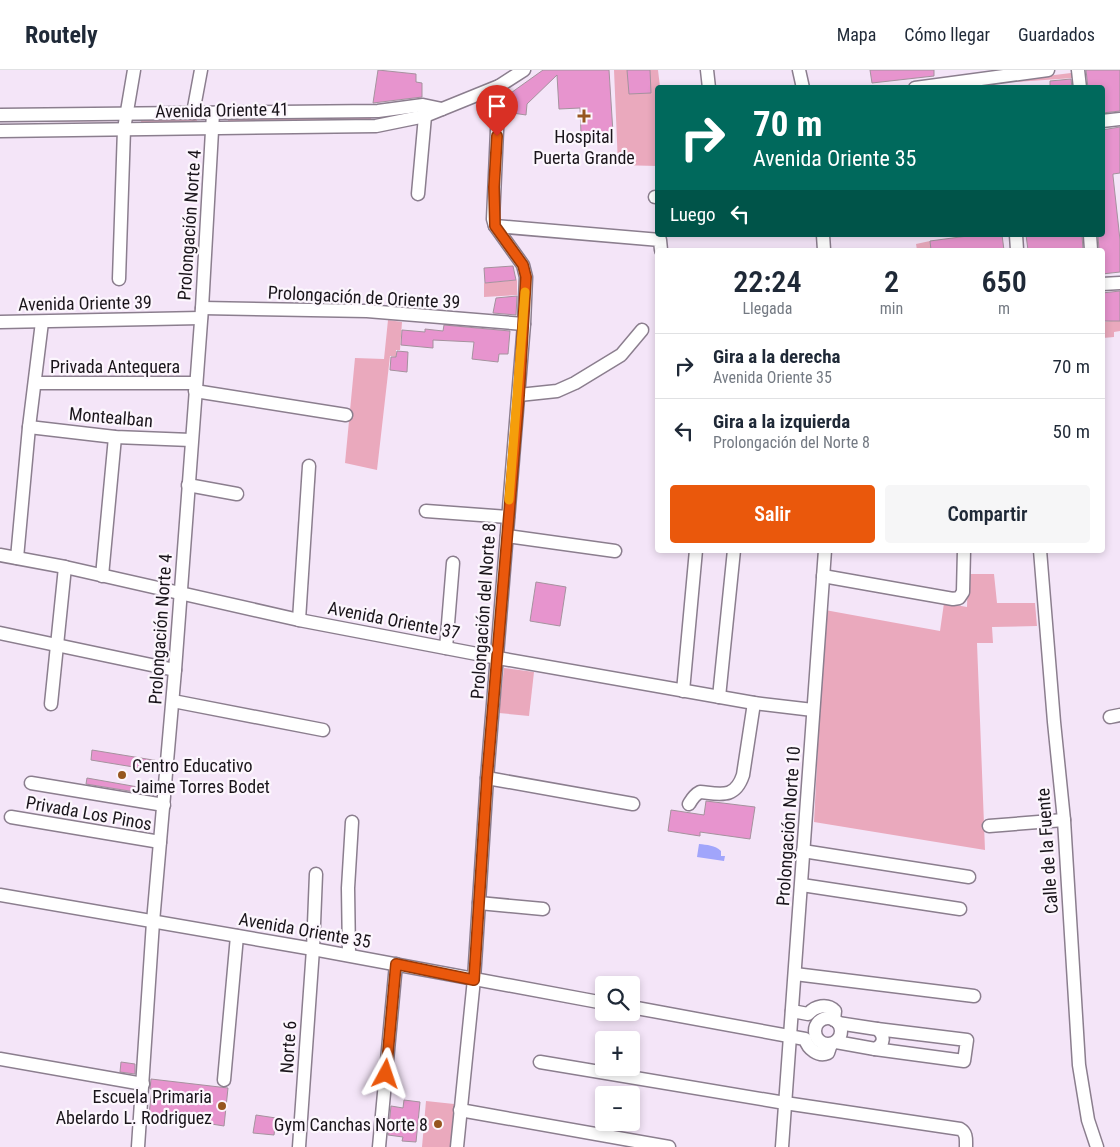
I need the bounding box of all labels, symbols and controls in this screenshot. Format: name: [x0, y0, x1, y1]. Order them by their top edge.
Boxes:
text: Routely: [25, 21, 98, 49]
text: Mapa: [837, 24, 876, 45]
text: Cómo llegar: [904, 24, 990, 45]
text: Guardados: [1018, 24, 1095, 45]
pin: [476, 85, 518, 136]
icon: arrive: [483, 92, 511, 120]
street label: Avenida Oriente 41: [155, 98, 289, 122]
text: 70 m: [753, 104, 822, 145]
icon: right: [670, 105, 735, 170]
marker: Hospital Puerta Grande: [577, 109, 591, 123]
place label: Hospital Puerta Grande: [533, 126, 635, 168]
text: Avenida Oriente 35: [753, 146, 916, 171]
street label: Prolongación Norte 4: [173, 149, 205, 301]
icon: left: [726, 200, 754, 228]
text: Luego: [670, 203, 716, 226]
text: 22:24: [733, 264, 802, 299]
text: 2: [884, 264, 899, 299]
text: 650: [981, 264, 1027, 299]
street label: Prolongación de Oriente 39: [267, 281, 461, 313]
street label: Avenida Oriente 39: [18, 291, 152, 315]
text: Llegada: [742, 299, 792, 318]
text: min: [880, 299, 903, 318]
text: m: [998, 299, 1010, 318]
text: Gira a la derecha: [713, 345, 840, 368]
icon: right: [670, 352, 698, 380]
text: 70 m: [1053, 355, 1090, 378]
street label: Privada Antequera: [50, 356, 180, 377]
text: Avenida Oriente 35: [713, 368, 832, 387]
street label: Montealban: [68, 403, 154, 431]
text: Gira a la izquierda: [713, 410, 850, 433]
icon: left: [670, 417, 698, 445]
text: 50 m: [1053, 420, 1090, 443]
text: Prolongación del Norte 8: [713, 433, 870, 452]
button: Salir: [670, 485, 875, 543]
button: Compartir: [885, 485, 1090, 543]
street label: Prolongación del Norte 8: [466, 522, 500, 700]
street label: Prolongación Norte 4: [144, 553, 176, 705]
street label: Avenida Oriente 37: [326, 597, 462, 643]
street label: Prolongación Norte 10: [772, 746, 804, 906]
place label: Centro Educativo Jaime Torres Bodet: [132, 755, 270, 797]
marker: Centro Educativo Jaime Torres Bodet: [116, 769, 128, 781]
street label: Calle de la Fuente: [1032, 787, 1062, 915]
street label: Privada Los Pinos: [24, 792, 154, 834]
street label: Avenida Oriente 35: [237, 908, 373, 952]
map controls: [595, 976, 640, 1131]
button: search: [595, 976, 640, 1021]
street label: Norte 6: [276, 1020, 300, 1074]
button: +: [595, 1031, 640, 1076]
position arrow: [359, 1047, 411, 1099]
place label: Escuela Primaria Abelardo L. Rodriguez: [56, 1086, 212, 1128]
button: −: [595, 1086, 640, 1131]
marker: Escuela Primaria Abelardo L. Rodriguez: [216, 1100, 228, 1112]
place label: Gym Canchas Norte 8: [274, 1114, 428, 1135]
marker: Gym Canchas Norte 8: [432, 1118, 444, 1130]

